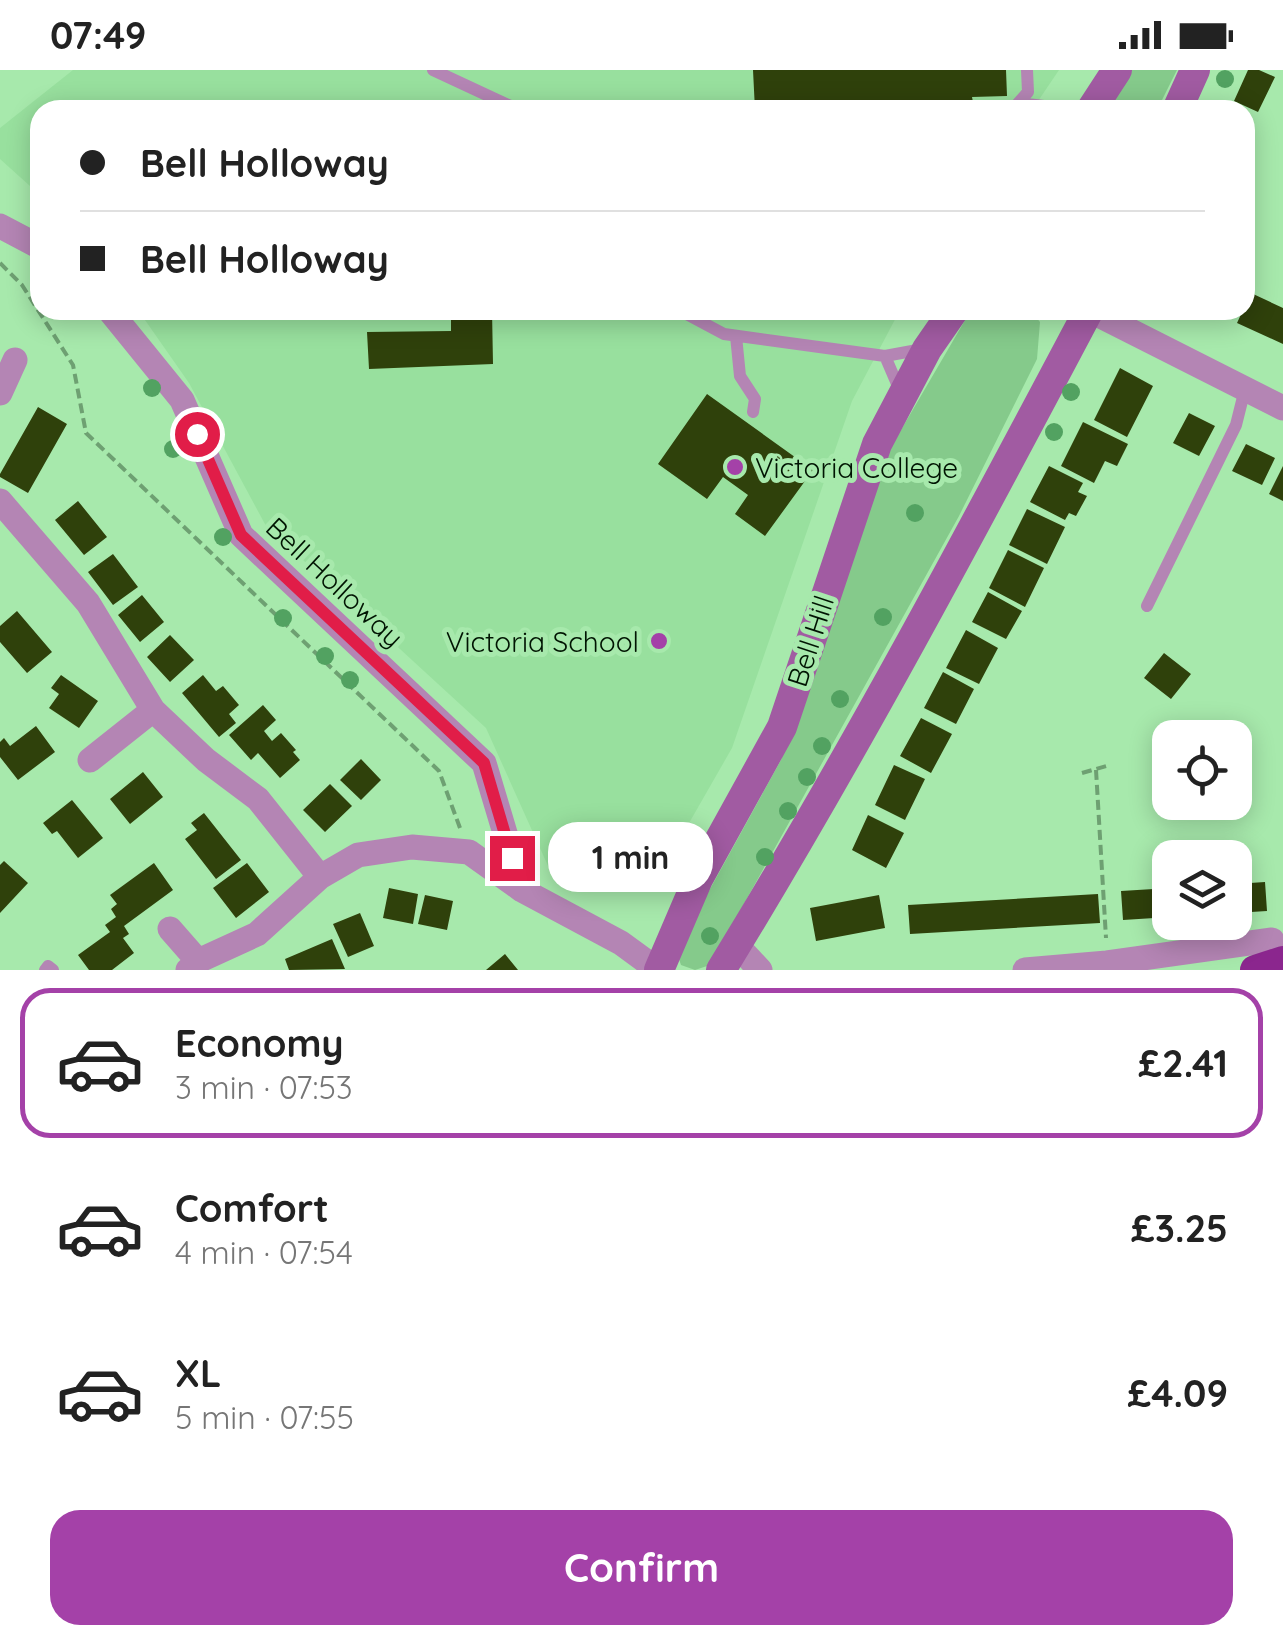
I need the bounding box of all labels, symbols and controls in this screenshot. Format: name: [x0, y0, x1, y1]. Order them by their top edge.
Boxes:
text: 07:49: [50, 11, 146, 59]
text: Bell Holloway: [140, 139, 389, 187]
text: Bell Holloway: [140, 235, 389, 283]
route start: [175, 412, 220, 457]
place label: Victoria College: [755, 450, 958, 485]
marker: Victoria College: [724, 456, 746, 478]
street label: Bell Holloway: [259, 509, 411, 655]
street label: Bell Hill: [779, 591, 841, 691]
place label: Victoria School: [446, 624, 639, 659]
marker: Victoria School: [648, 630, 670, 652]
map controls: [1152, 720, 1252, 940]
button: locate: [1152, 720, 1252, 820]
callout: 1 min: [547, 823, 712, 893]
route end: [490, 836, 535, 881]
text: 1 min: [592, 837, 669, 877]
button: layers: [1152, 840, 1252, 940]
icon: car: [55, 1018, 145, 1108]
text: Economy: [175, 1019, 344, 1067]
text: £2.41: [1138, 1039, 1228, 1087]
text: 3 min · 07:53: [175, 1067, 353, 1107]
icon: car: [55, 1183, 145, 1273]
text: Comfort: [175, 1184, 329, 1232]
text: £3.25: [1131, 1204, 1228, 1252]
text: 4 min · 07:54: [175, 1232, 353, 1272]
icon: car: [55, 1348, 145, 1438]
text: XL: [175, 1349, 221, 1397]
text: £4.09: [1128, 1369, 1228, 1417]
text: 5 min · 07:55: [175, 1397, 354, 1437]
button: Confirm: [50, 1510, 1233, 1625]

